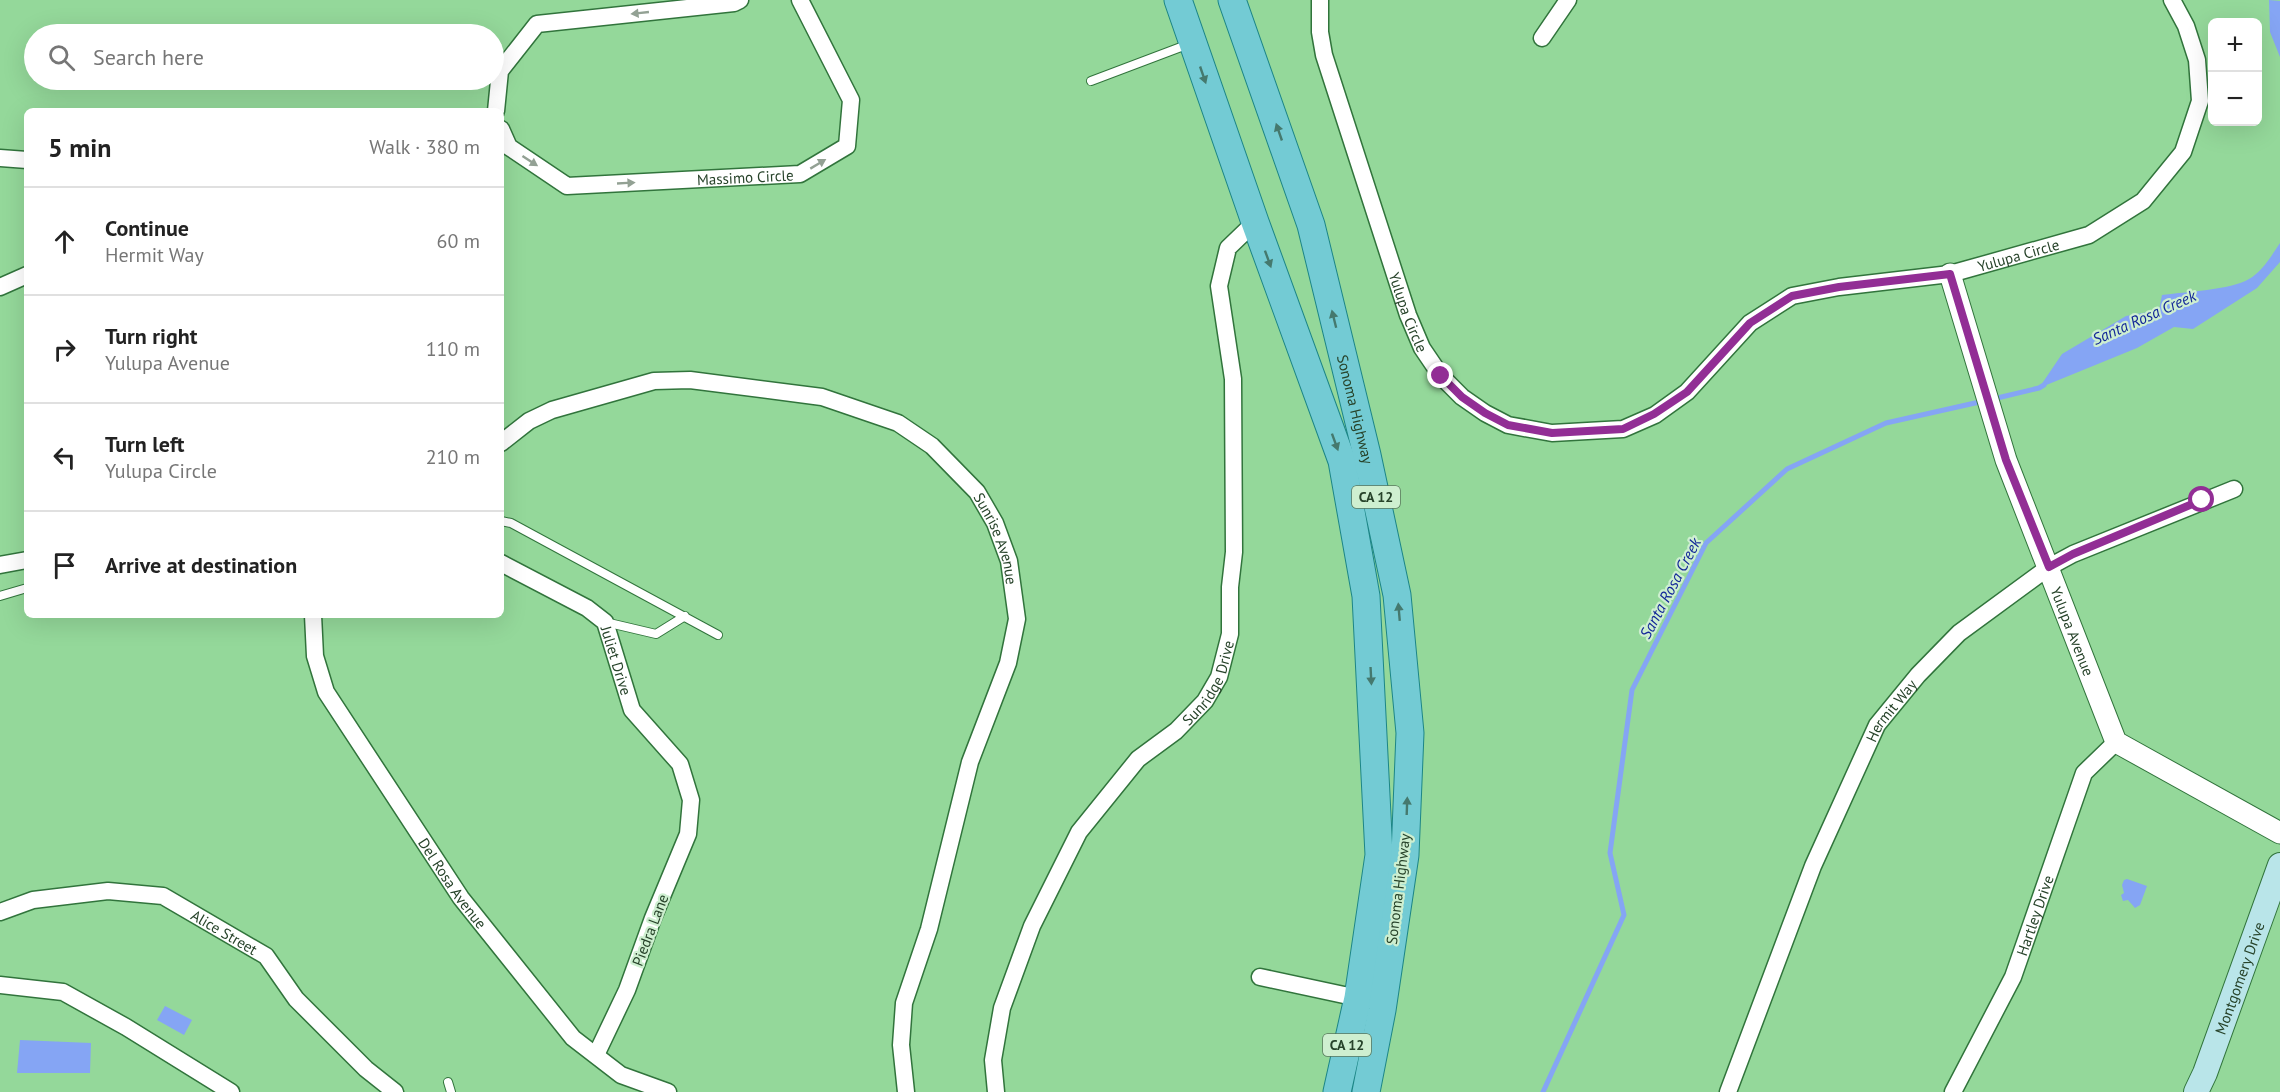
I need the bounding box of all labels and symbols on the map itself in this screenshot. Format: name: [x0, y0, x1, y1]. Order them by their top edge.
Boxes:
one-way arrow: [631, 8, 650, 18]
one-way arrow: [1199, 66, 1209, 84]
one-way arrow: [1273, 123, 1283, 141]
one-way arrow: [522, 155, 538, 166]
one-way arrow: [810, 158, 826, 169]
street label: Massimo Circle: [696, 165, 794, 189]
one-way arrow: [616, 178, 635, 187]
street label: Yulupa Circle: [1975, 234, 2061, 275]
one-way arrow: [1264, 250, 1274, 268]
street label: Yulupa Circle: [1385, 270, 1432, 355]
water label: Santa Rosa Creek: [2089, 285, 2200, 349]
one-way arrow: [1328, 310, 1338, 328]
street label: Sonoma Highway: [1333, 353, 1378, 466]
route end: [1427, 362, 1453, 388]
one-way arrow: [1330, 434, 1340, 452]
road number: CA 12: [1352, 486, 1400, 508]
route start: [2188, 486, 2214, 512]
street label: Sunrise Avenue: [970, 489, 1022, 586]
water label: Santa Rosa Creek: [1635, 533, 1705, 642]
street label: Yulupa Avenue: [2047, 584, 2099, 678]
one-way arrow: [1394, 602, 1404, 621]
street label: Juliet Drive: [597, 623, 636, 697]
street label: Sunridge Drive: [1178, 638, 1238, 729]
one-way arrow: [1367, 666, 1376, 685]
street label: Hermit Way: [1861, 675, 1920, 745]
one-way arrow: [1402, 797, 1412, 816]
street label: Sonoma Highway: [1382, 832, 1414, 946]
street label: Del Rosa Avenue: [415, 834, 491, 932]
street label: Hartley Drive: [2012, 873, 2057, 958]
street label: Piedra Lane: [628, 891, 672, 969]
street label: Alice Street: [188, 905, 261, 959]
street label: Montgomery Drive: [2210, 919, 2268, 1037]
road number: CA 12: [1323, 1034, 1371, 1056]

